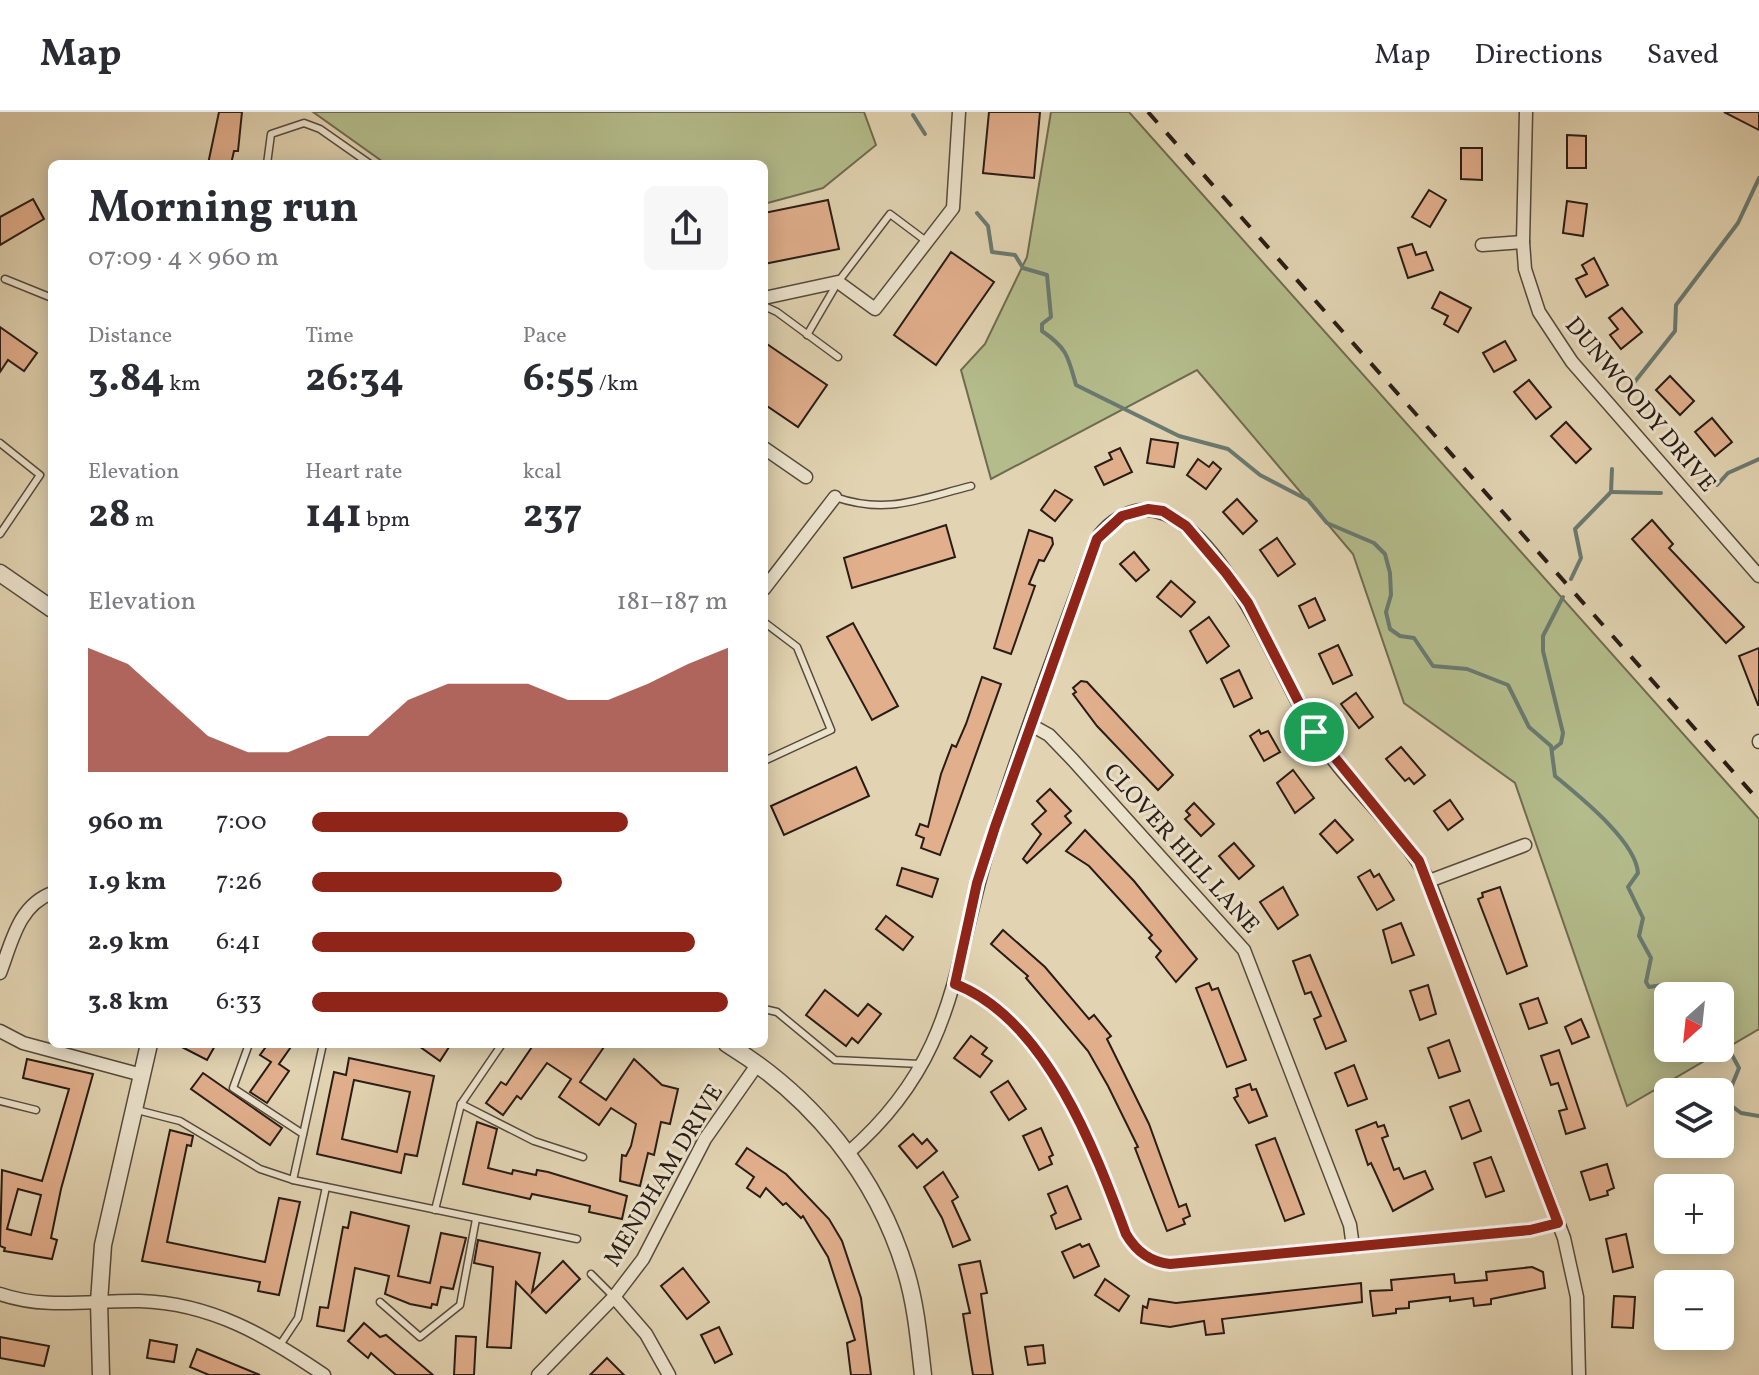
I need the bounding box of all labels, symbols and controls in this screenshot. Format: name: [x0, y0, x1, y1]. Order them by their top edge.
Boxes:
text: Map: [40, 29, 121, 82]
text: Map: [1375, 36, 1431, 75]
text: Directions: [1475, 36, 1603, 75]
text: Saved: [1647, 36, 1719, 75]
text: Morning run: [88, 179, 359, 240]
button: share: [644, 186, 728, 270]
text: 07:09 · 4 × 960 m: [88, 240, 279, 276]
street label: DUNWOODY DRIVE: [1556, 310, 1723, 500]
text: Distance: [88, 321, 172, 352]
text: Time: [305, 321, 354, 352]
text: Pace: [523, 321, 567, 352]
text: 3.84: [88, 352, 165, 408]
text: 26:34: [305, 352, 404, 408]
text: 6:55: [523, 352, 594, 408]
text: km: [165, 369, 201, 400]
text: /km: [594, 369, 638, 400]
text: Elevation: [88, 457, 179, 488]
text: Heart rate: [305, 457, 402, 488]
text: kcal: [523, 457, 562, 488]
text: 28: [88, 488, 131, 544]
text: 141: [305, 488, 362, 544]
text: 237: [523, 488, 582, 544]
text: m: [131, 505, 154, 536]
text: bpm: [362, 505, 410, 536]
text: Elevation: [88, 584, 196, 620]
text: 181–187 m: [617, 584, 728, 620]
pin: [1280, 698, 1348, 766]
icon: arrive: [1292, 710, 1336, 754]
street label: CLOVER HILL LANE: [1095, 757, 1266, 942]
text: 960 m: [88, 804, 163, 840]
text: 7:00: [216, 804, 267, 840]
text: 1.9 km: [88, 864, 166, 900]
text: 7:26: [216, 864, 262, 900]
text: 2.9 km: [88, 924, 169, 960]
text: 6:41: [216, 924, 261, 960]
north arrow: [1654, 982, 1734, 1062]
map controls: [1654, 982, 1734, 1350]
text: 3.8 km: [88, 984, 169, 1020]
text: 6:33: [216, 984, 262, 1020]
street label: MENDHAM DRIVE: [597, 1078, 733, 1274]
button: layers: [1654, 1078, 1734, 1158]
button: +: [1654, 1174, 1734, 1254]
button: −: [1654, 1270, 1734, 1350]

